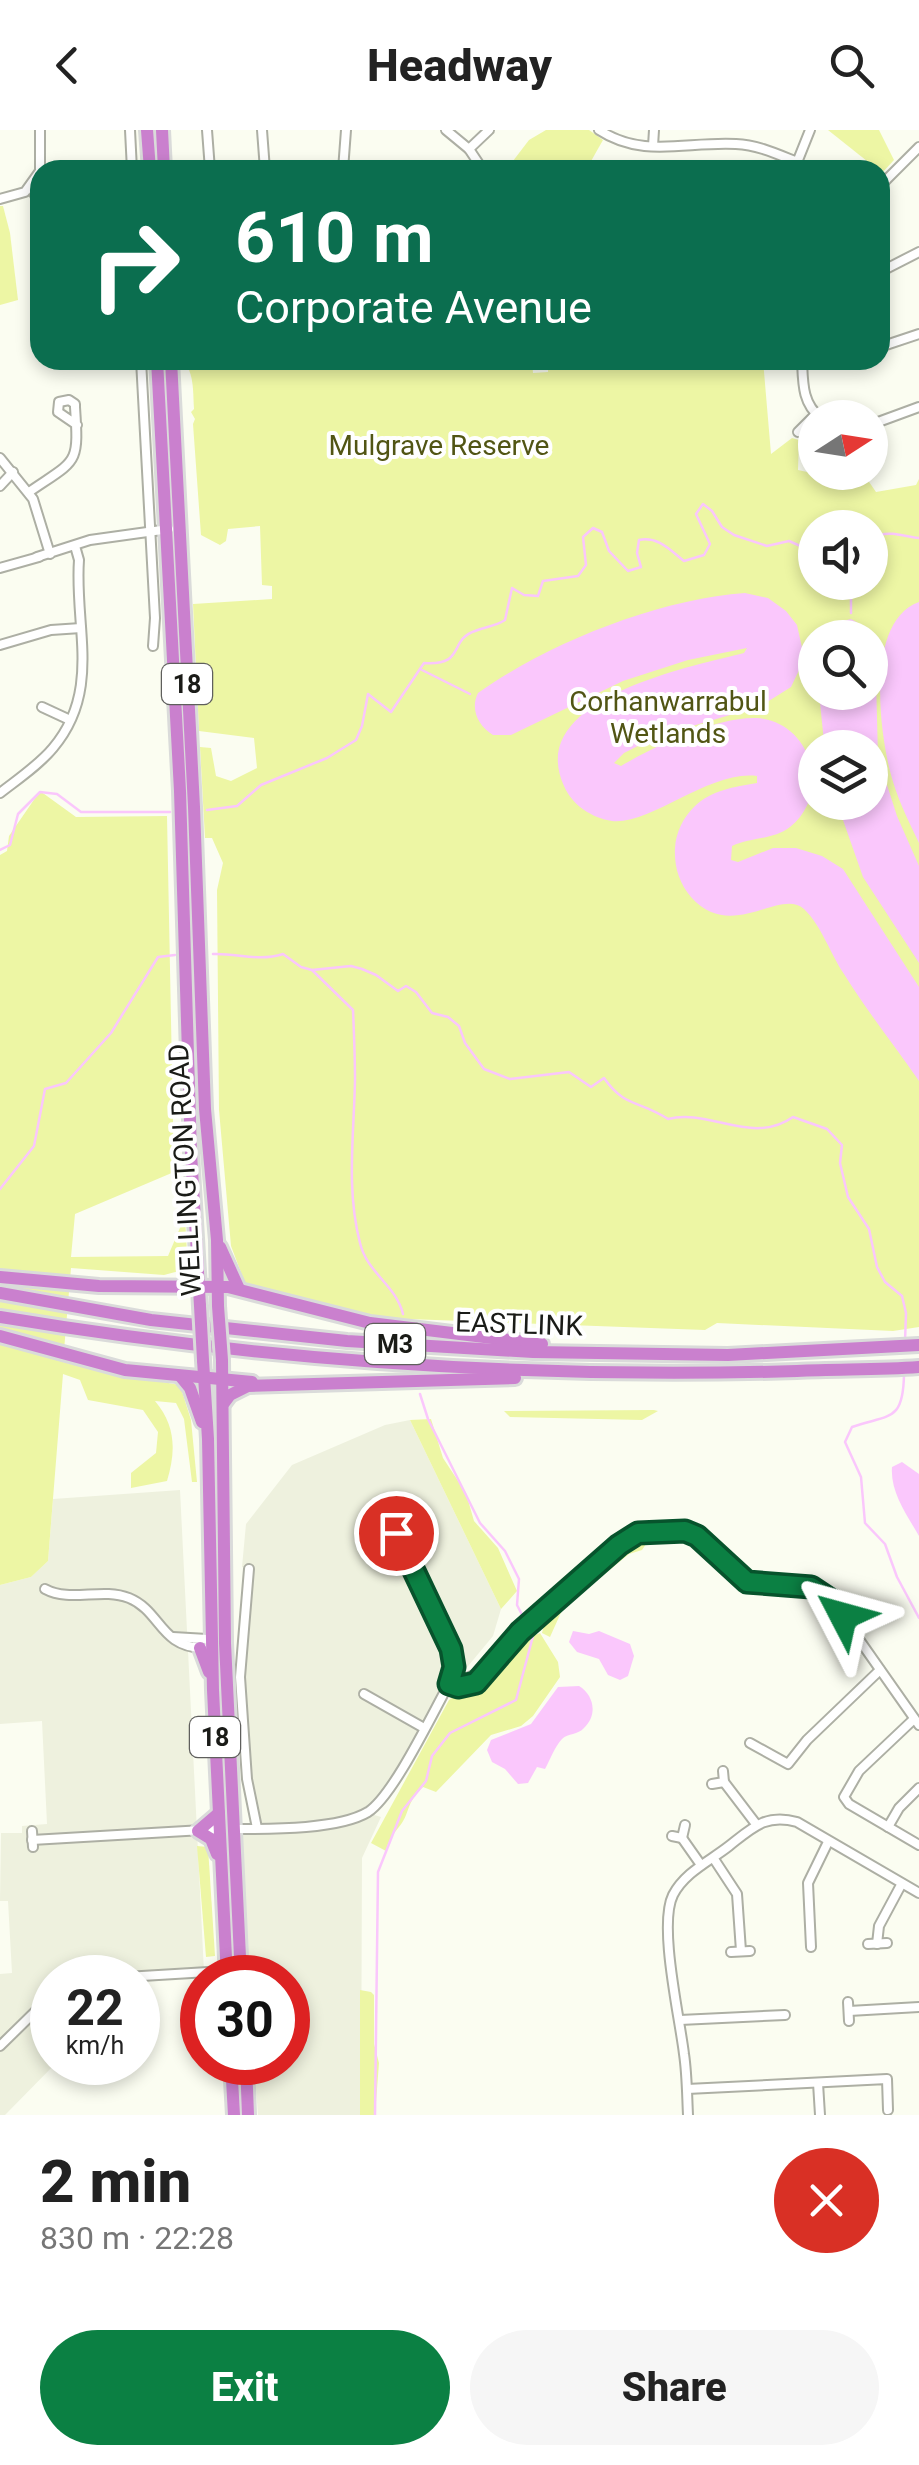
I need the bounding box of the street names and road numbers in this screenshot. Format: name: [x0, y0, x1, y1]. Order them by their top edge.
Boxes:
road number: 18: [162, 664, 212, 704]
street label: WELLINGTON ROAD: [162, 1043, 208, 1297]
street label: EASTLINK: [455, 1305, 584, 1343]
road number: M3: [365, 1324, 425, 1364]
road number: 18: [190, 1717, 240, 1757]

